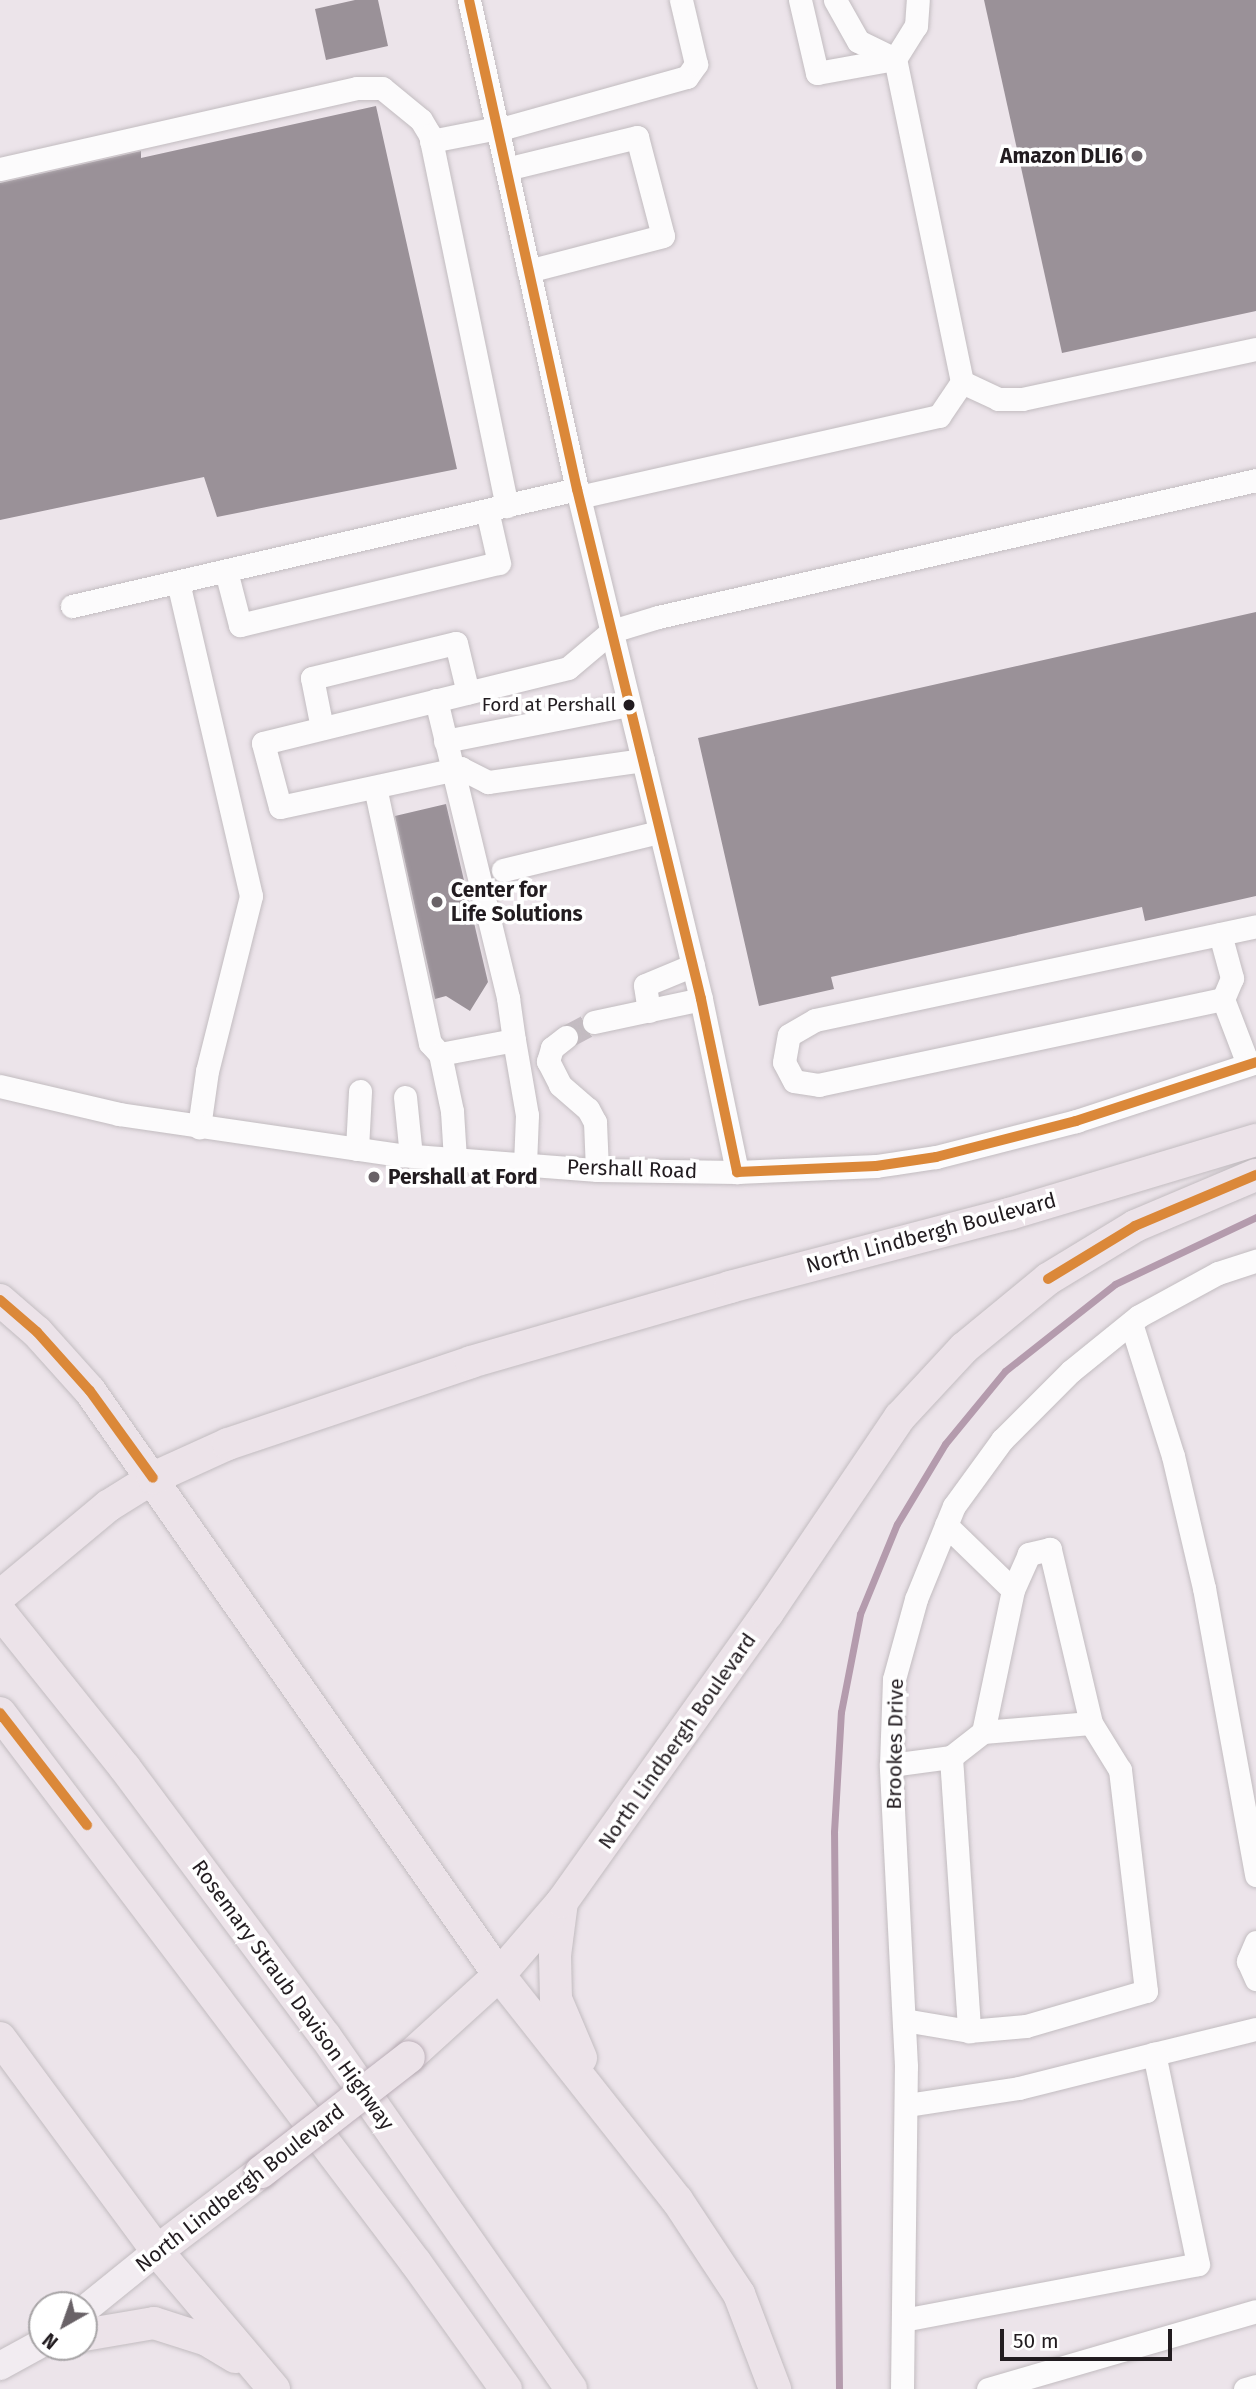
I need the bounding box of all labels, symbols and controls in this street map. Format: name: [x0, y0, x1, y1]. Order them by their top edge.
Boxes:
place label: Amazon DLI6: [1000, 143, 1123, 169]
marker: Amazon DLI6: [1129, 148, 1145, 164]
place label: Ford at Pershall: [482, 694, 616, 716]
marker: Ford at Pershall: [622, 698, 636, 712]
place label: Center for Life Solutions: [451, 877, 583, 927]
marker: Center for Life Solutions: [429, 894, 445, 910]
street label: Pershall Road: [566, 1154, 698, 1184]
place label: Pershall at Ford: [388, 1164, 537, 1190]
marker: Pershall at Ford: [366, 1169, 382, 1185]
street label: North Lindbergh Boulevard: [803, 1187, 1059, 1279]
street label: North Lindbergh Boulevard: [593, 1628, 761, 1854]
street label: Brookes Drive: [881, 1678, 909, 1810]
street label: Rosemary Straub Davison Highway: [186, 1855, 400, 2135]
street label: North Lindbergh Boulevard: [131, 2099, 349, 2277]
north arrow: [28, 2291, 98, 2361]
scale bar: [1004, 2316, 1176, 2360]
text: N: [38, 2328, 63, 2354]
text: 50 m: [1013, 2328, 1059, 2354]

